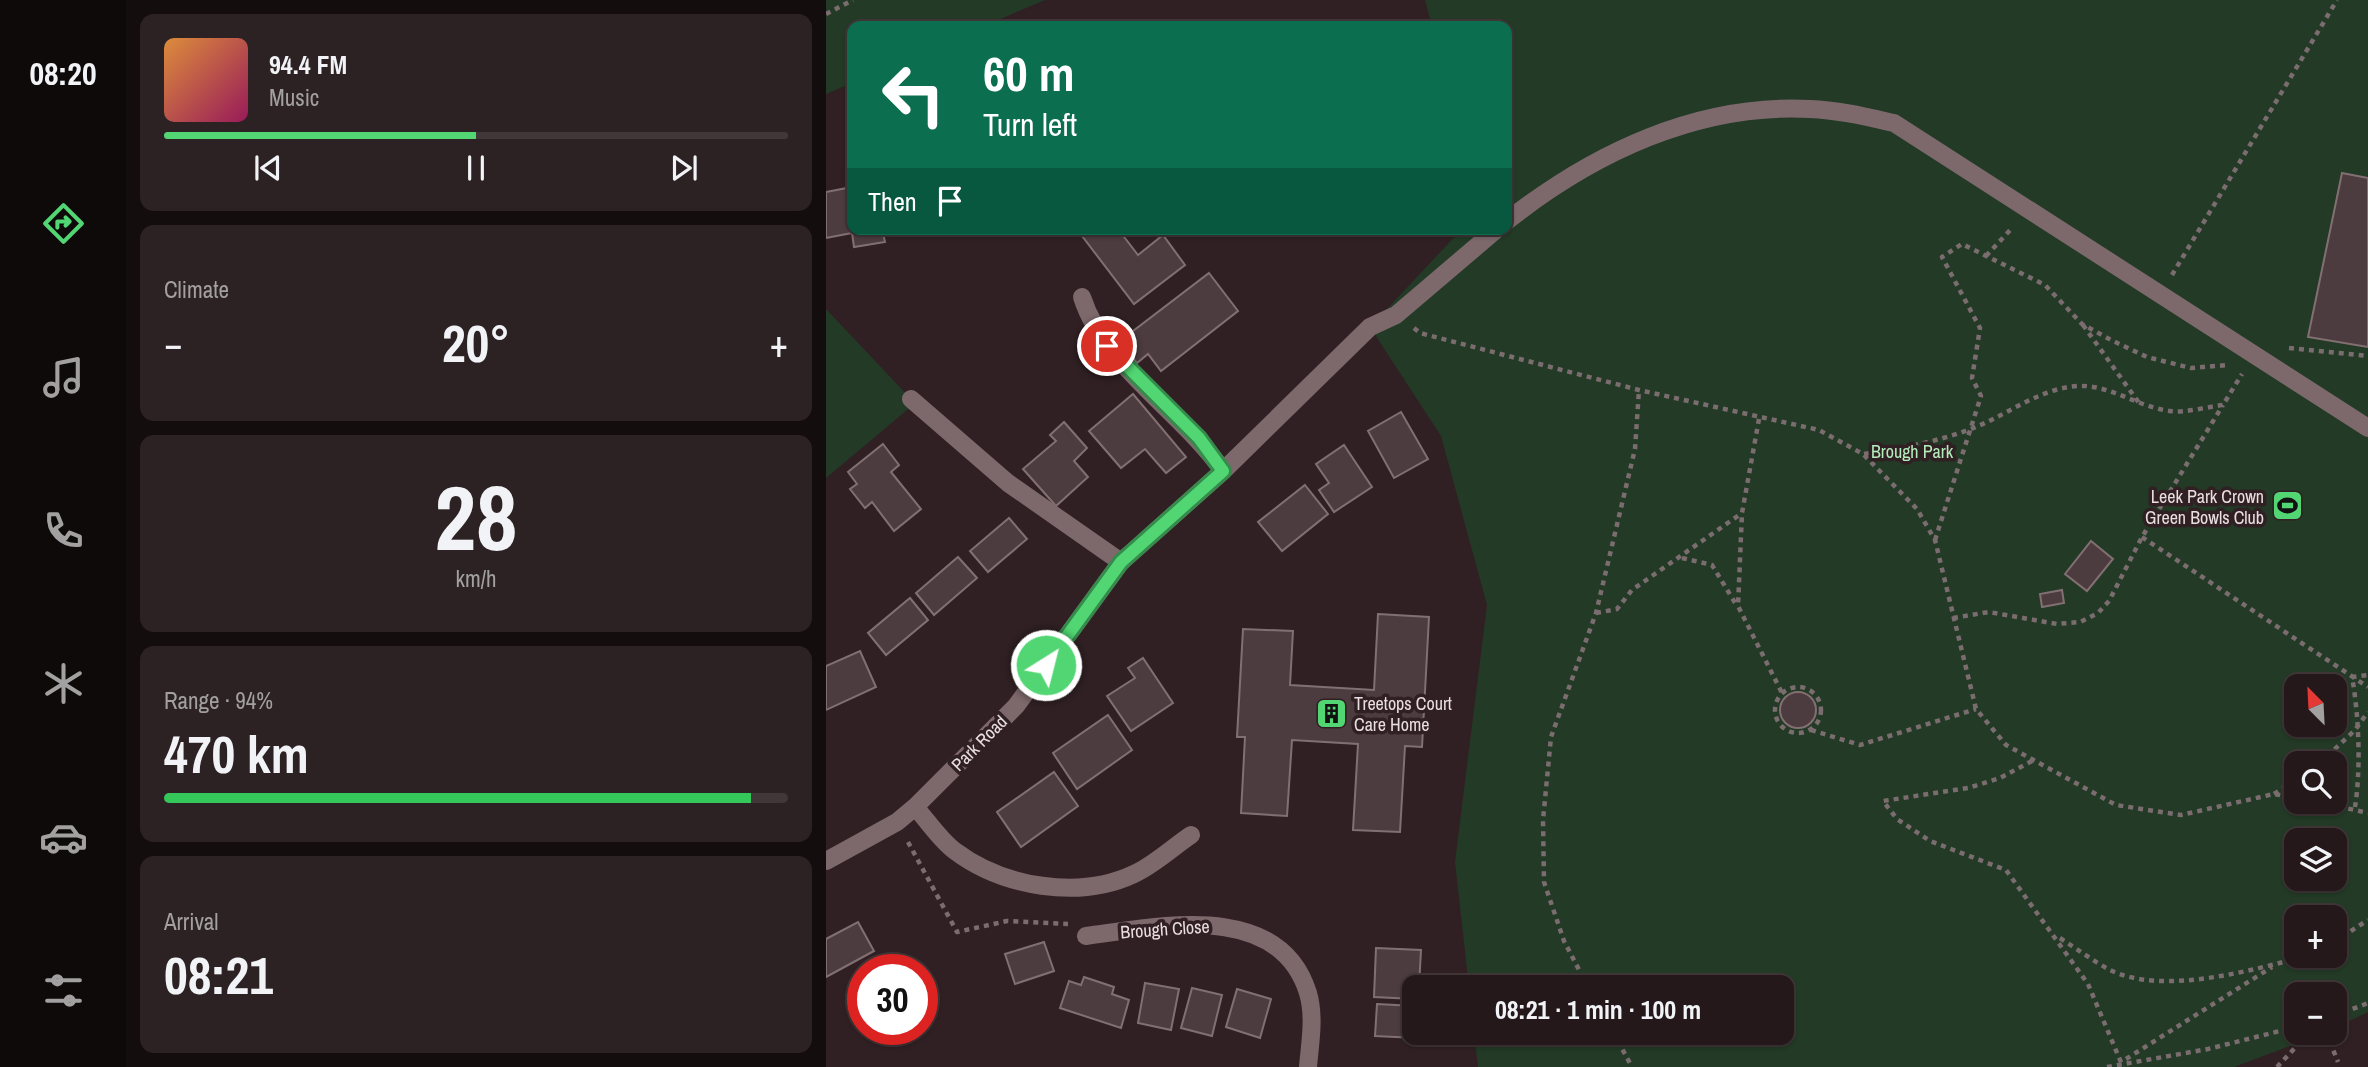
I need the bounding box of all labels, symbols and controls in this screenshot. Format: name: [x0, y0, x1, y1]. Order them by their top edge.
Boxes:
text: 60 m: [983, 40, 1075, 106]
text: 94.4 FM: [269, 47, 347, 82]
icon: left: [868, 49, 959, 140]
text: 08:20: [29, 52, 97, 95]
text: Music: [269, 82, 319, 113]
text: Turn left: [983, 103, 1077, 146]
icon: previous: [249, 149, 287, 187]
icon: pause: [457, 149, 495, 187]
icon: next: [665, 149, 703, 187]
icon: arrive: [931, 182, 969, 220]
text: Then: [868, 184, 917, 219]
icon: directions: [39, 199, 88, 248]
text: Climate: [164, 274, 229, 305]
text: 20°: [442, 308, 510, 378]
pin: [1077, 316, 1137, 376]
text: −: [164, 318, 182, 369]
text: +: [770, 318, 788, 369]
icon: arrive: [1088, 327, 1126, 365]
icon: music: [39, 353, 88, 402]
park label: Brough Park: [1871, 439, 1954, 464]
text: 28: [435, 456, 518, 578]
place label: Leek Park Crown Green Bowls Club: [2145, 484, 2264, 530]
sports icon: Leek Park Crown Green Bowls Club: [2270, 489, 2304, 523]
icon: phone: [39, 506, 88, 555]
text: km/h: [456, 563, 496, 594]
position arrow: [1009, 628, 1083, 702]
icon: climate: [39, 659, 88, 708]
north arrow: [2284, 674, 2347, 737]
map controls: [2284, 674, 2347, 1045]
text: Range · 94%: [164, 685, 273, 716]
place label: Treetops Court Care Home: [1354, 691, 1452, 737]
building icon: Treetops Court Care Home: [1314, 696, 1348, 730]
street label: Park Road: [946, 710, 1012, 776]
text: 470 km: [164, 719, 309, 789]
button: search: [2284, 751, 2347, 814]
icon: car: [39, 813, 88, 862]
button: layers: [2284, 828, 2347, 891]
button: +: [2284, 905, 2347, 968]
text: Arrival: [164, 906, 219, 937]
street label: Brough Close: [1120, 913, 1210, 945]
text: 08:21: [164, 940, 273, 1010]
speed limit sign: 30: [847, 954, 938, 1045]
icon: filters: [39, 966, 88, 1015]
button: −: [2284, 982, 2347, 1045]
text: 08:21 · 1 min · 100 m: [1495, 992, 1701, 1027]

